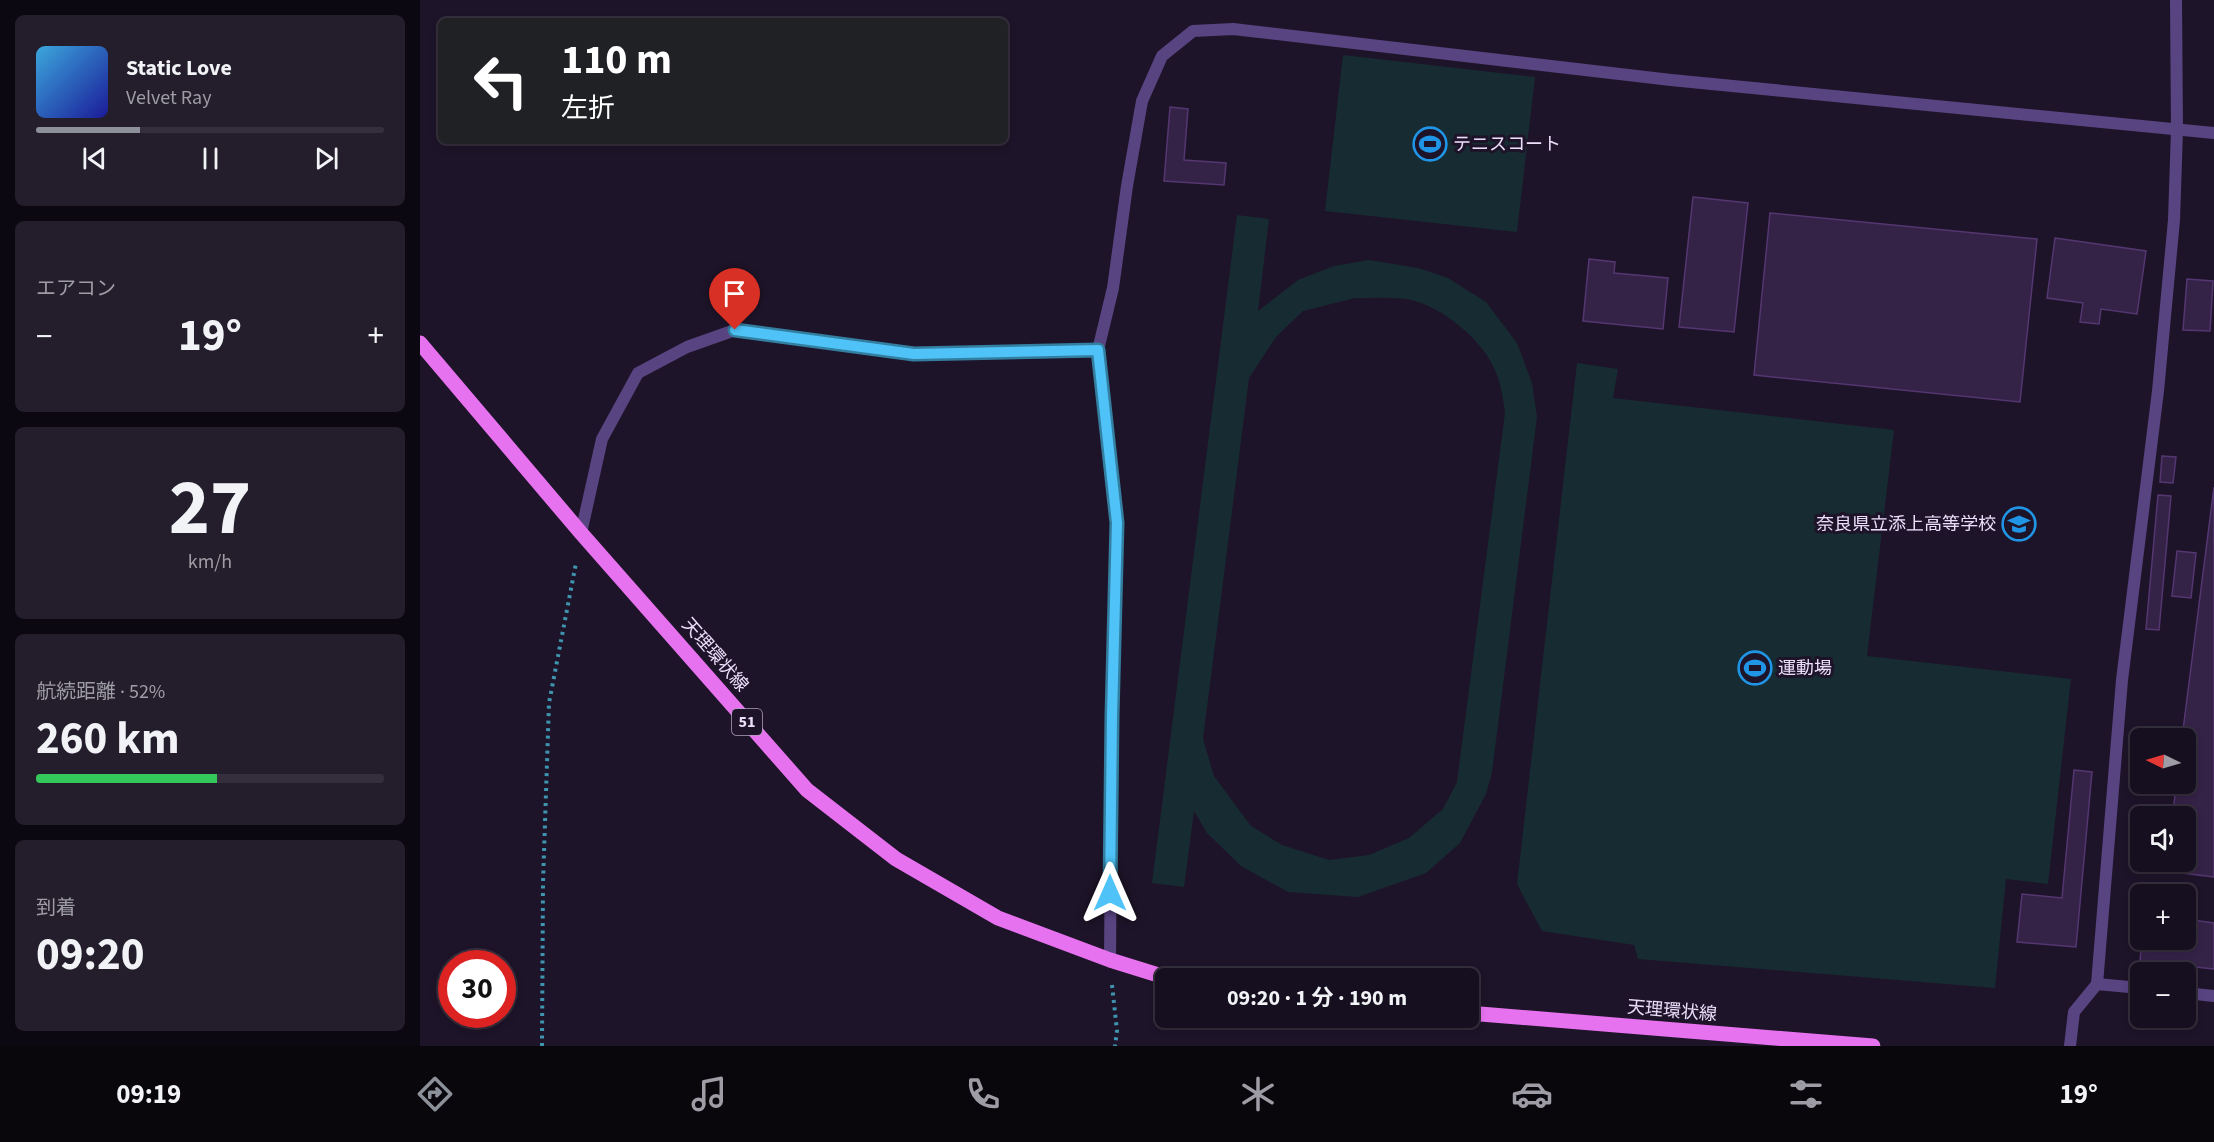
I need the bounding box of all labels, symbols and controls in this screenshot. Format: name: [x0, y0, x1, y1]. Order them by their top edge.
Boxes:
text: 110 m: [561, 30, 672, 90]
icon: left: [462, 42, 540, 120]
text: Static Love: [126, 52, 232, 84]
text: Velvet Ray: [126, 84, 212, 112]
text: 左折: [561, 89, 615, 128]
sports icon: テニスコート: [1412, 126, 1448, 162]
place label: テニスコート: [1453, 132, 1561, 157]
icon: previous: [78, 142, 111, 175]
icon: pause: [194, 142, 227, 175]
icon: next: [310, 142, 343, 175]
pin: [709, 268, 760, 330]
text: エアコン: [36, 275, 116, 303]
icon: arrive: [718, 277, 751, 310]
text: 19°: [178, 304, 242, 368]
text: −: [36, 313, 52, 360]
text: +: [368, 313, 384, 360]
text: 27: [169, 453, 251, 564]
school or university icon: 奈良県立添上高等学校: [2001, 506, 2037, 542]
place label: 奈良県立添上高等学校: [1816, 512, 1996, 537]
text: km/h: [188, 548, 232, 576]
street label: 天理環状線: [676, 613, 754, 697]
sports icon: 運動場: [1737, 650, 1773, 686]
place label: 運動場: [1778, 656, 1832, 681]
text: 航続距離 · 52%: [36, 678, 165, 706]
text: 260 km: [36, 707, 180, 771]
road number: 51: [732, 709, 762, 735]
north arrow: [2130, 728, 2196, 794]
map controls: [2130, 728, 2196, 1028]
button: sound: [2130, 806, 2196, 872]
position arrow: [1078, 861, 1142, 925]
button: +: [2130, 884, 2196, 950]
text: 到着: [36, 894, 76, 922]
text: 09:20: [36, 923, 145, 987]
speed limit sign: 30: [438, 950, 516, 1028]
button: −: [2130, 962, 2196, 1028]
text: 09:20 · 1 分 · 190 m: [1227, 982, 1407, 1014]
street label: 天理環状線: [1626, 995, 1718, 1027]
icon: directions: [414, 1073, 456, 1115]
icon: music: [688, 1073, 730, 1115]
icon: phone: [962, 1073, 1004, 1115]
icon: climate: [1237, 1073, 1279, 1115]
icon: car: [1511, 1073, 1553, 1115]
icon: filters: [1785, 1073, 1827, 1115]
text: 09:19: [116, 1075, 181, 1114]
text: 19°: [2059, 1075, 2098, 1114]

